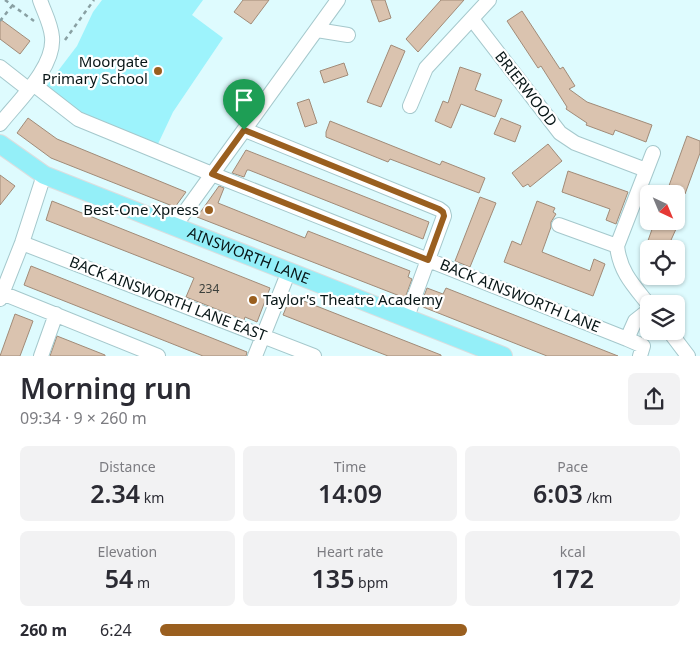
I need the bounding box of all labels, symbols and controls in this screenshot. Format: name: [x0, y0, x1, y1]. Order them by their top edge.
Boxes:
street label: BRIERWOOD: [491, 47, 562, 130]
place label: Moorgate Primary School: [42, 51, 148, 88]
marker: Moorgate Primary School: [152, 65, 164, 77]
pin: [223, 79, 265, 130]
icon: arrive: [230, 86, 258, 114]
north arrow: [640, 185, 685, 230]
map controls: [640, 185, 685, 340]
place label: Best-One Xpress: [83, 199, 199, 219]
marker: Best-One Xpress: [203, 204, 215, 216]
street label: AINSWORTH LANE: [185, 222, 313, 288]
button: locate: [640, 240, 685, 285]
street label: BACK AINSWORTH LANE EAST: [67, 251, 270, 345]
street label: BACK AINSWORTH LANE: [437, 254, 604, 336]
house number: 234: [199, 280, 219, 297]
place label: Taylor's Theatre Academy: [263, 289, 443, 309]
marker: Taylor's Theatre Academy: [247, 294, 259, 306]
button: layers: [640, 295, 685, 340]
text: Morning run: [20, 369, 192, 407]
button: share: [628, 373, 680, 425]
text: 09:34 · 9 × 260 m: [20, 407, 147, 429]
text: Distance: [99, 457, 156, 476]
text: Time: [334, 457, 366, 476]
text: Pace: [557, 457, 588, 476]
text: 2.34: [90, 476, 140, 510]
text: 14:09: [318, 476, 382, 510]
text: 6:03: [533, 476, 583, 510]
text: km: [140, 488, 164, 507]
text: /km: [583, 488, 612, 507]
text: Elevation: [97, 542, 157, 561]
text: Heart rate: [317, 542, 383, 561]
text: kcal: [560, 542, 586, 561]
text: 54: [105, 561, 133, 595]
text: 135: [312, 561, 354, 595]
text: 172: [551, 561, 594, 595]
text: m: [133, 573, 150, 592]
text: bpm: [354, 573, 388, 592]
text: 260 m: [20, 619, 67, 641]
text: 6:24: [100, 619, 132, 641]

